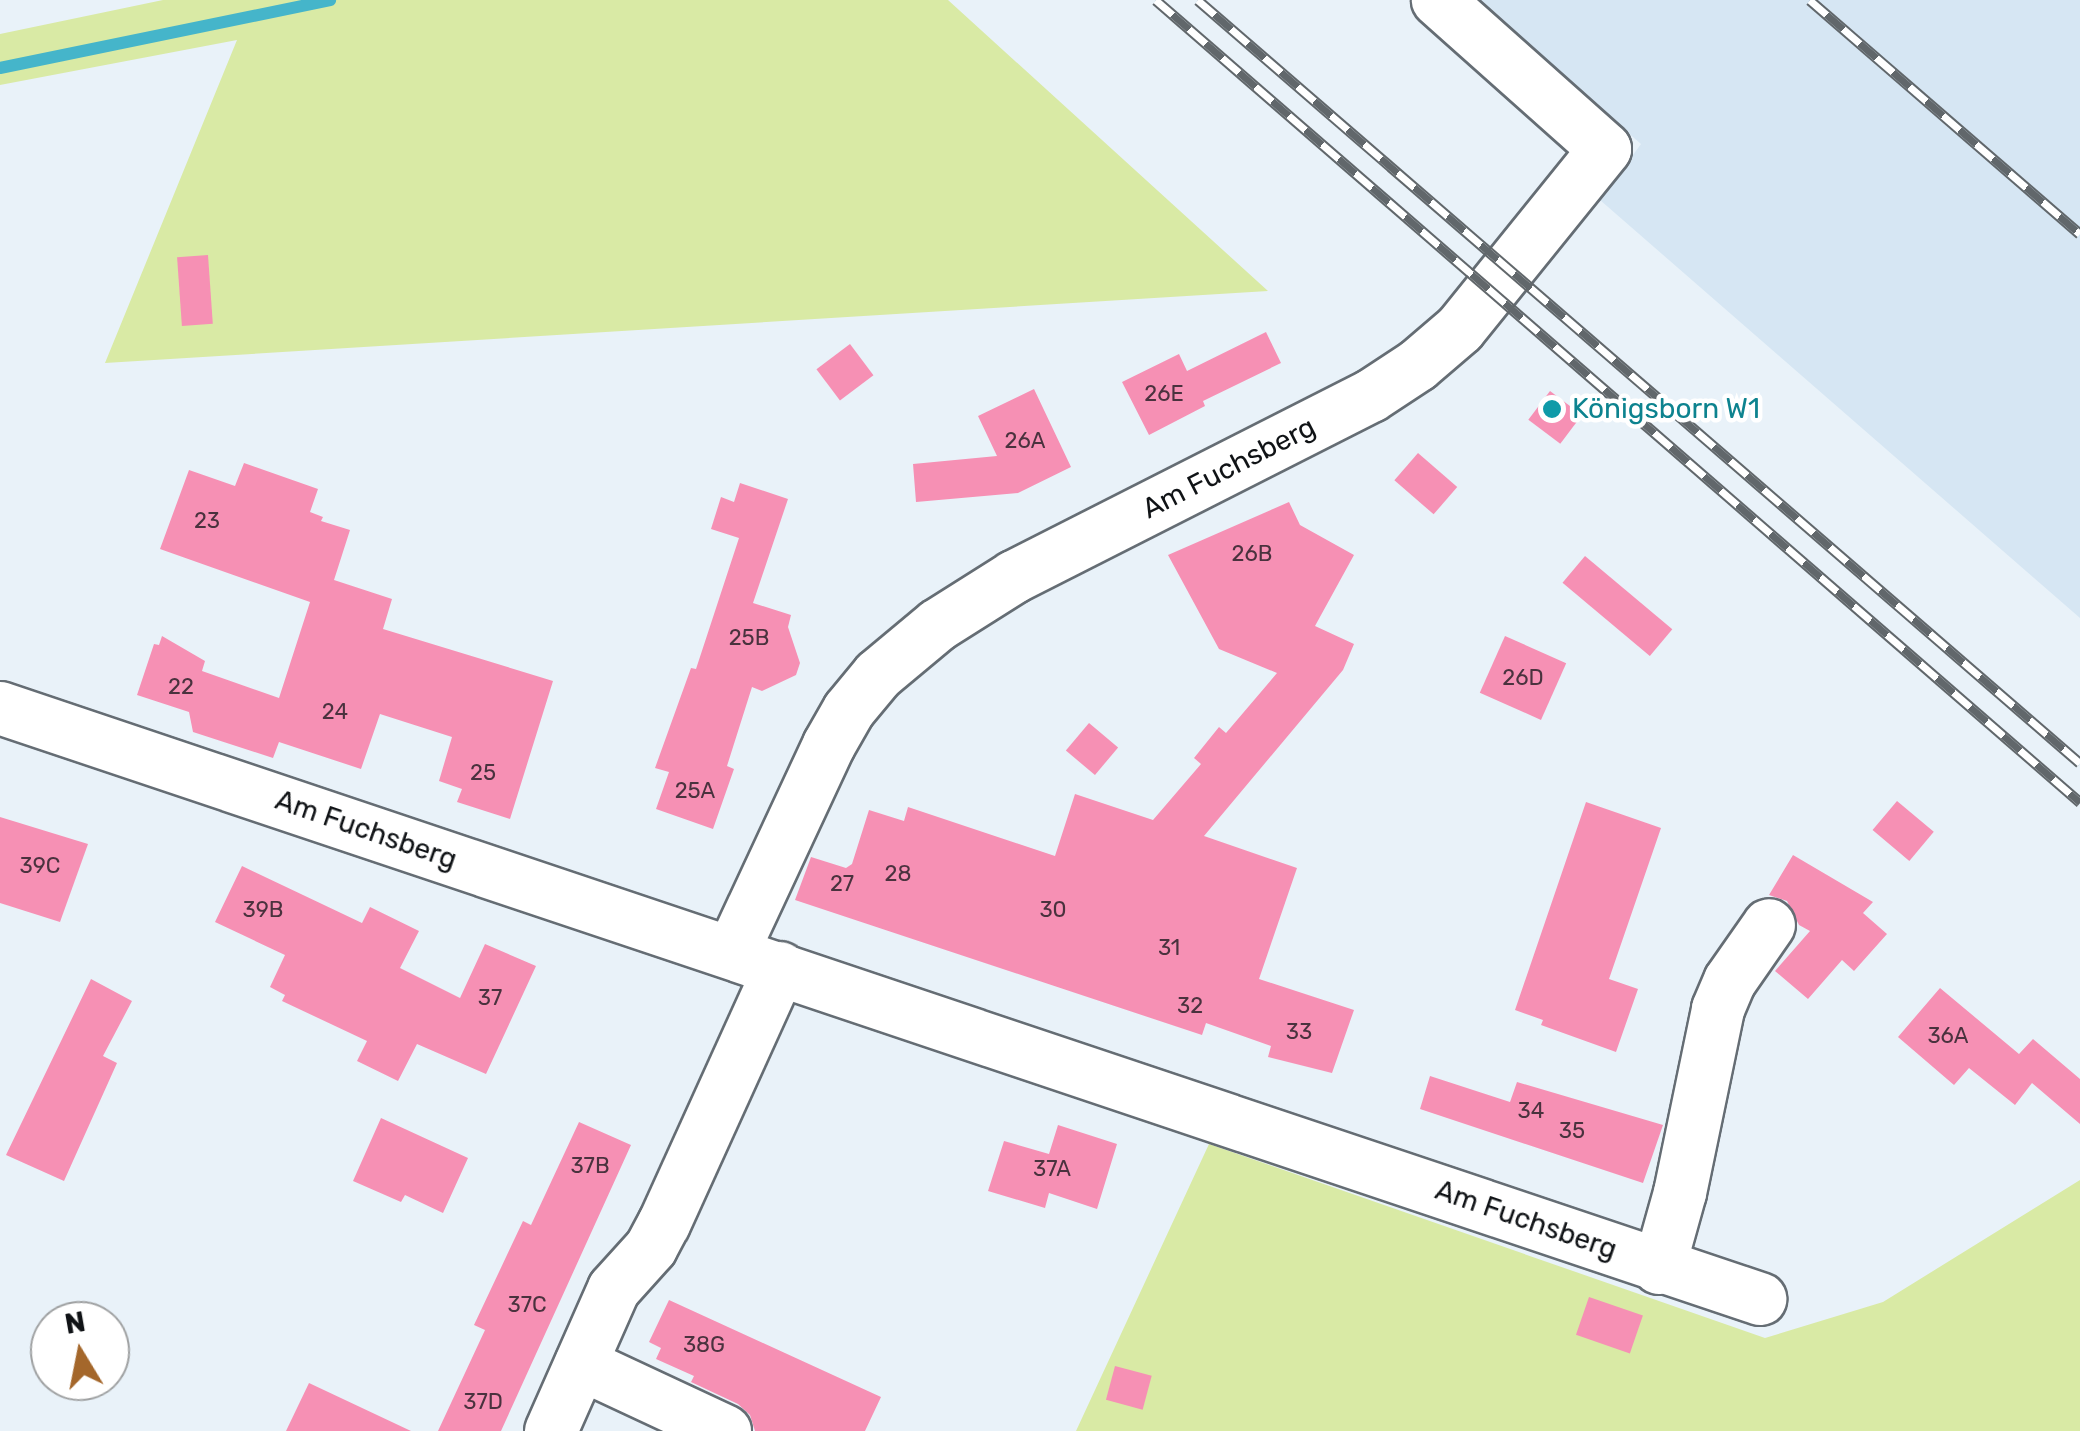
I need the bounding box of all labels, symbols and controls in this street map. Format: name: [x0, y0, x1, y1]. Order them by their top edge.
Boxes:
house number: 26E: [1144, 381, 1184, 407]
place label: Königsborn W1: [1572, 392, 1760, 426]
marker: Königsborn W1: [1541, 398, 1563, 420]
street label: Am Fuchsberg: [1137, 410, 1321, 526]
house number: 26A: [1005, 428, 1045, 454]
house number: 23: [194, 508, 220, 534]
house number: 26B: [1232, 541, 1272, 567]
house number: 25B: [729, 625, 769, 651]
house number: 26D: [1502, 665, 1544, 691]
house number: 22: [168, 674, 194, 700]
house number: 24: [322, 699, 348, 725]
house number: 25: [470, 760, 496, 786]
house number: 25A: [675, 778, 715, 804]
street label: Am Fuchsberg: [271, 783, 461, 877]
house number: 39C: [20, 853, 60, 879]
house number: 28: [885, 861, 911, 887]
house number: 27: [830, 871, 854, 897]
house number: 39B: [243, 897, 283, 923]
house number: 30: [1039, 897, 1067, 923]
house number: 31: [1158, 935, 1180, 961]
house number: 37: [478, 985, 502, 1011]
house number: 32: [1177, 993, 1203, 1019]
house number: 33: [1286, 1019, 1312, 1045]
house number: 36A: [1927, 1023, 1969, 1049]
house number: 34: [1518, 1098, 1544, 1124]
house number: 35: [1559, 1118, 1585, 1144]
house number: 37B: [570, 1153, 610, 1179]
house number: 37A: [1033, 1156, 1071, 1182]
street label: Am Fuchsberg: [1431, 1173, 1621, 1267]
house number: 37C: [507, 1292, 547, 1318]
north arrow: [30, 1301, 130, 1401]
text: N: [62, 1305, 88, 1341]
house number: 38G: [683, 1332, 725, 1358]
house number: 37D: [463, 1389, 503, 1415]

